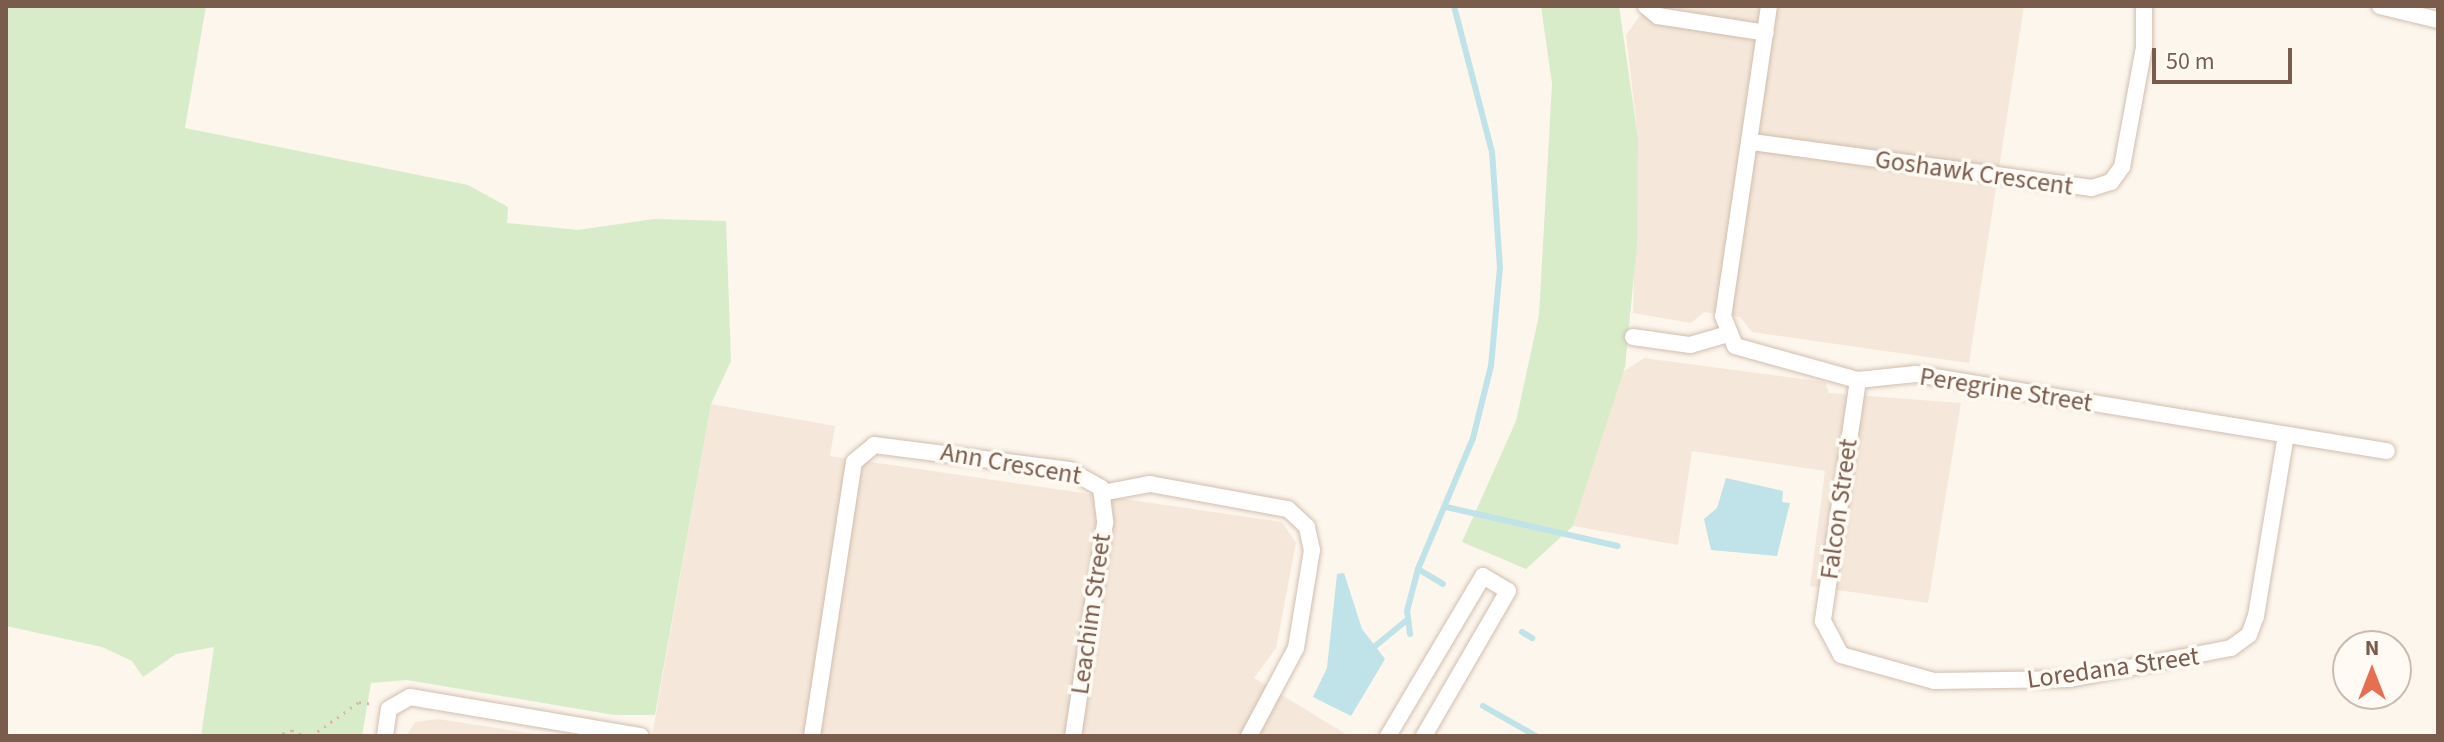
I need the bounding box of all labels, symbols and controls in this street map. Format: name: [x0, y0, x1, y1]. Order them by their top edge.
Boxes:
scale bar: [2156, 32, 2296, 82]
text: 50 m: [2166, 44, 2215, 79]
street label: Goshawk Crescent: [1873, 144, 2075, 202]
street label: Peregrine Street: [1917, 361, 2095, 419]
street label: Ann Crescent: [938, 436, 1084, 492]
street label: Falcon Street: [1814, 437, 1864, 581]
street label: Leachim Street: [1064, 531, 1118, 697]
north arrow: [2332, 630, 2412, 710]
text: N: [2365, 632, 2379, 664]
street label: Loredana Street: [2025, 640, 2201, 696]

